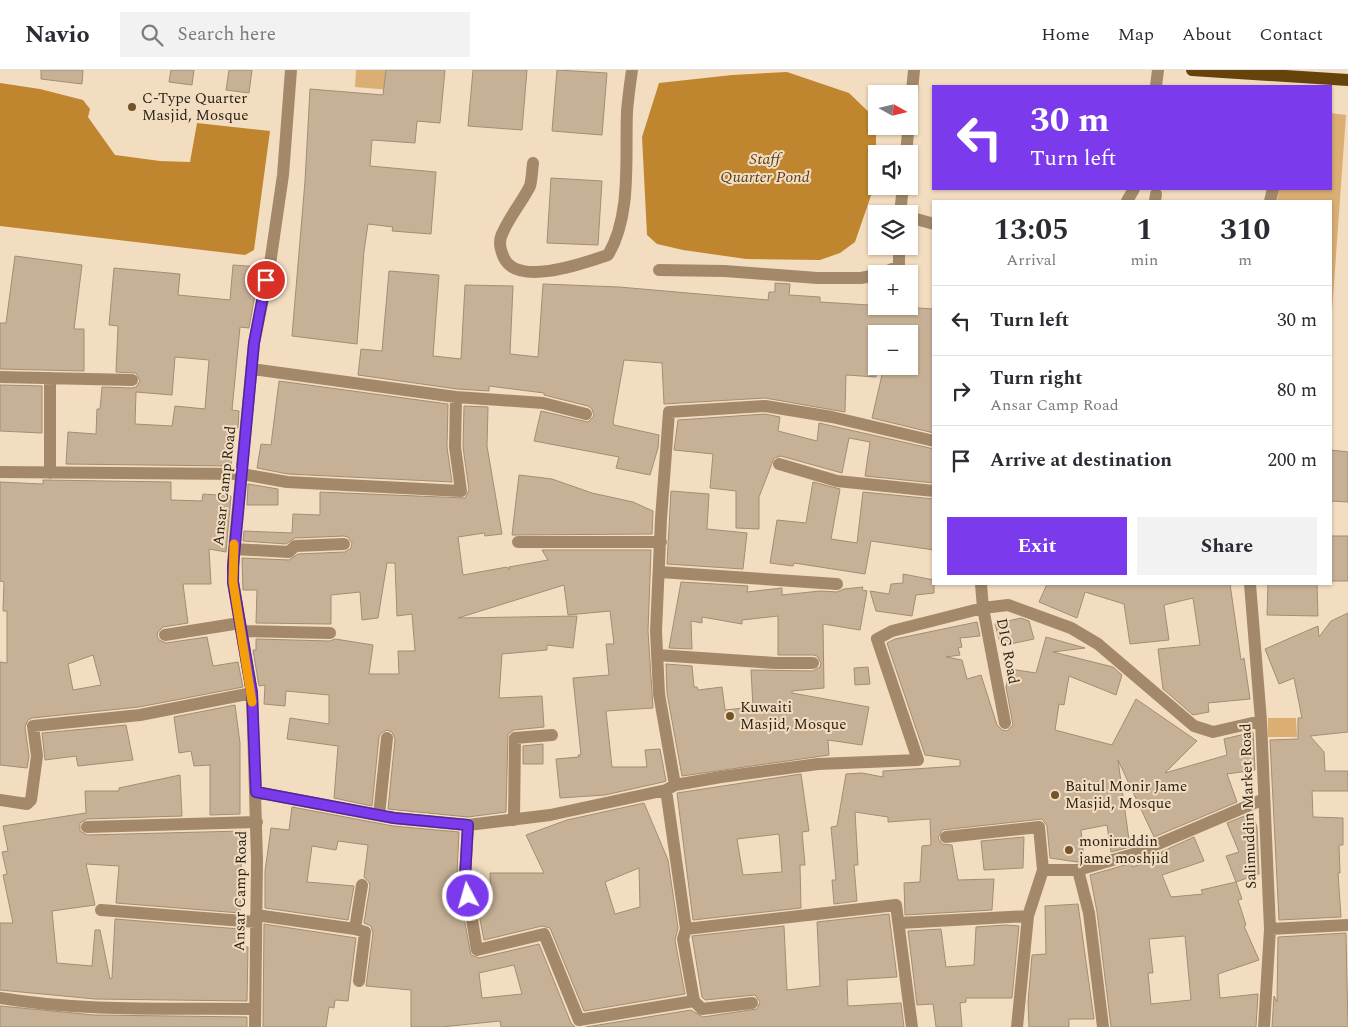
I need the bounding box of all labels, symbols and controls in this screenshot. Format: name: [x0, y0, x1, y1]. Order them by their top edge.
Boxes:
search box: [120, 12, 470, 57]
text: Navio: [25, 17, 90, 53]
text: Search here: [178, 20, 276, 49]
icon: search: [138, 21, 166, 49]
text: Home: [1041, 21, 1090, 48]
text: Map: [1118, 21, 1154, 48]
text: About: [1182, 21, 1232, 48]
text: Contact: [1260, 21, 1323, 48]
north arrow: [868, 85, 918, 135]
map controls: [868, 85, 918, 375]
place label: C-Type Quarter Masjid, Mosque: [142, 87, 249, 127]
text: 30 m: [1030, 94, 1110, 147]
marker: C-Type Quarter Masjid, Mosque: [126, 101, 138, 113]
icon: left: [947, 105, 1012, 170]
text: Turn left: [1030, 142, 1116, 175]
button: sound: [868, 145, 918, 195]
water label: Staff Quarter Pond: [720, 147, 810, 189]
button: layers: [868, 205, 918, 255]
text: 13:05: [994, 207, 1069, 253]
text: 1: [1136, 207, 1153, 253]
text: 310: [1220, 207, 1270, 253]
text: Arrival: [1006, 248, 1056, 272]
text: min: [1130, 248, 1158, 272]
text: m: [1238, 248, 1252, 272]
pin: [245, 259, 287, 301]
button: +: [868, 265, 918, 315]
icon: arrive: [252, 266, 280, 294]
text: Turn left: [990, 306, 1069, 335]
text: 30 m: [1277, 306, 1317, 335]
icon: left: [947, 307, 975, 335]
button: −: [868, 325, 918, 375]
text: Turn right: [990, 364, 1083, 393]
text: 80 m: [1277, 376, 1317, 405]
icon: right: [947, 377, 975, 405]
text: Ansar Camp Road: [990, 393, 1119, 417]
street label: Ansar Camp Road: [207, 425, 242, 547]
text: Arrive at destination: [990, 446, 1172, 475]
text: 200 m: [1267, 446, 1317, 475]
icon: arrive: [947, 447, 975, 475]
button: Exit: [947, 517, 1127, 575]
button: Share: [1137, 517, 1317, 575]
street label: DIG Road: [990, 616, 1025, 686]
place label: Kuwaiti Masjid, Mosque: [740, 696, 847, 736]
marker: Kuwaiti Masjid, Mosque: [724, 710, 736, 722]
street label: Salimuddin Market Road: [1234, 723, 1263, 889]
place label: Baitul Monir Jame Masjid, Mosque: [1065, 775, 1187, 815]
marker: Baitul Monir Jame Masjid, Mosque: [1049, 789, 1061, 801]
street label: Ansar Camp Road: [228, 830, 253, 952]
place label: moniruddin jame moshjid: [1079, 830, 1169, 870]
marker: moniruddin jame moshjid: [1063, 844, 1075, 856]
position arrow: [441, 869, 493, 921]

